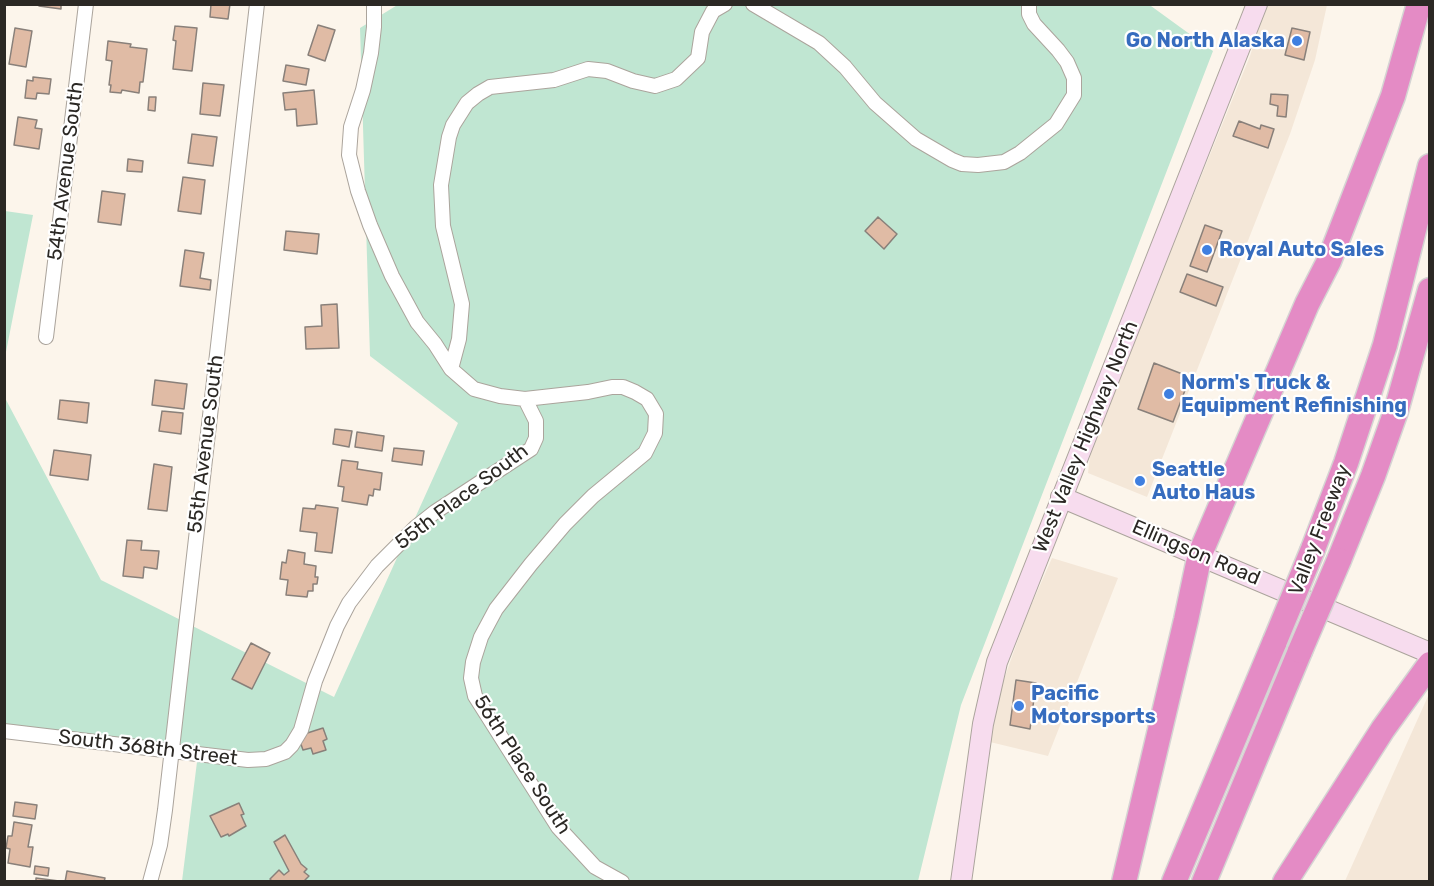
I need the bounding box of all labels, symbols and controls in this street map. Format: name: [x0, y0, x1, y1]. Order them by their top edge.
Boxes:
place label: Go North Alaska: [1126, 29, 1285, 53]
marker: Go North Alaska: [1290, 34, 1304, 48]
street label: 54th Avenue South: [43, 80, 89, 262]
place label: Royal Auto Sales: [1219, 238, 1384, 262]
marker: Royal Auto Sales: [1200, 243, 1214, 257]
street label: West Valley Highway North: [1028, 318, 1144, 556]
street label: 55th Avenue South: [183, 353, 229, 535]
place label: Norm's Truck & Equipment Refinishing: [1181, 371, 1407, 418]
marker: Norm's Truck & Equipment Refinishing: [1162, 387, 1176, 401]
street label: 55th Place South: [391, 439, 533, 555]
place label: Seattle Auto Haus: [1152, 458, 1255, 505]
street label: Valley Freeway: [1284, 461, 1356, 599]
marker: Seattle Auto Haus: [1133, 474, 1147, 488]
street label: Ellingson Road: [1128, 515, 1264, 591]
place label: Pacific Motorsports: [1031, 682, 1156, 729]
street label: 56th Place South: [468, 691, 576, 839]
marker: Pacific Motorsports: [1012, 699, 1026, 713]
street label: South 368th Street: [57, 725, 239, 771]

